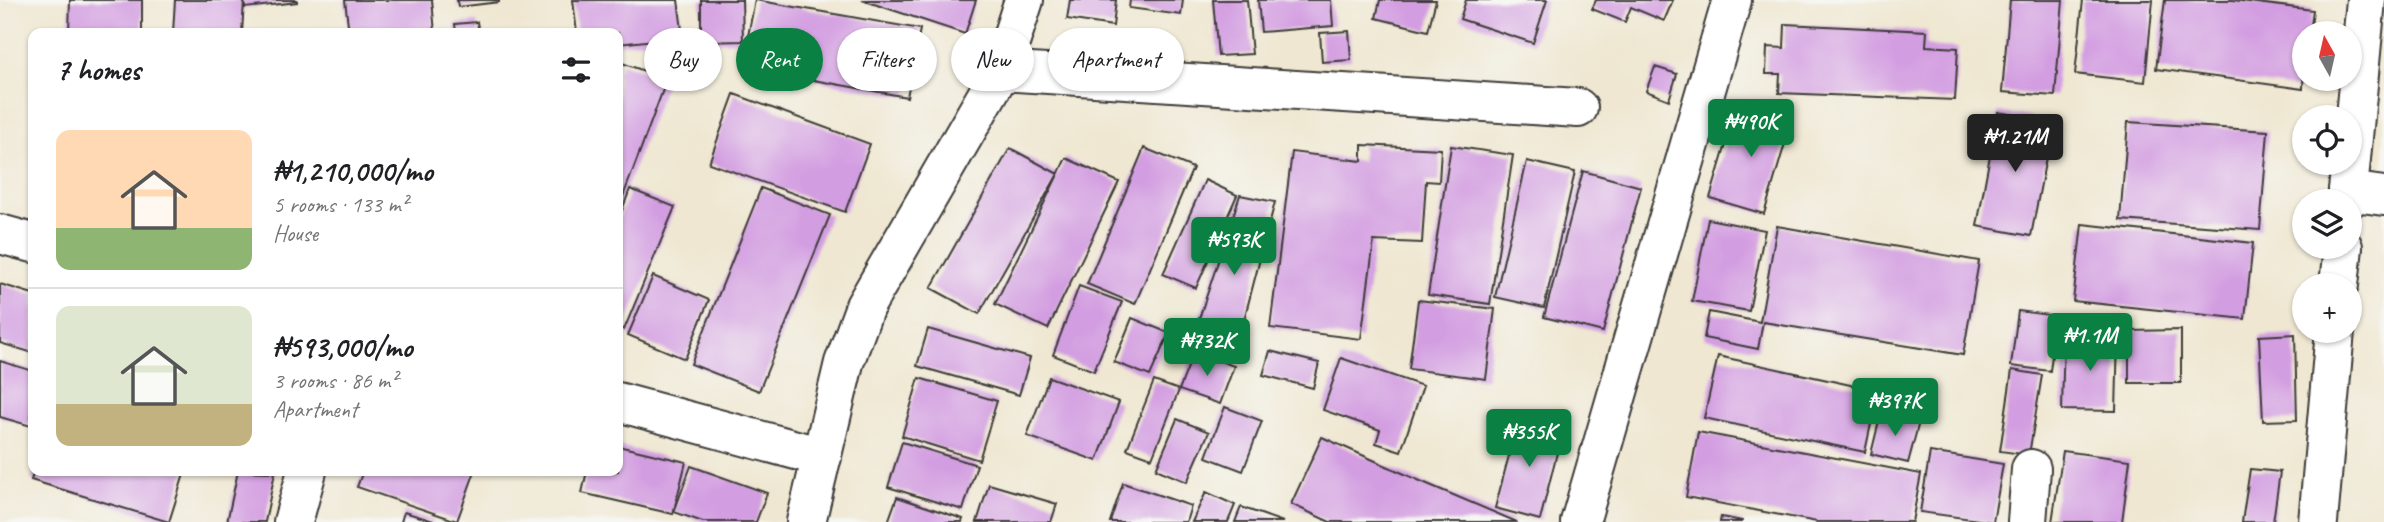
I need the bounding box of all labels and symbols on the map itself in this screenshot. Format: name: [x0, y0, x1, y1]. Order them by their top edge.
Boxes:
north arrow: [2292, 21, 2362, 91]
pin: ₦490K: [1702, 100, 1800, 159]
pin: ₦1.21M: [1958, 114, 2072, 174]
pin: ₦593K: [1185, 218, 1283, 277]
pin: ₦1.1M: [2041, 314, 2139, 373]
pin: ₦732K: [1158, 318, 1256, 378]
pin: ₦397K: [1846, 378, 1944, 438]
pin: ₦355K: [1480, 410, 1578, 469]

